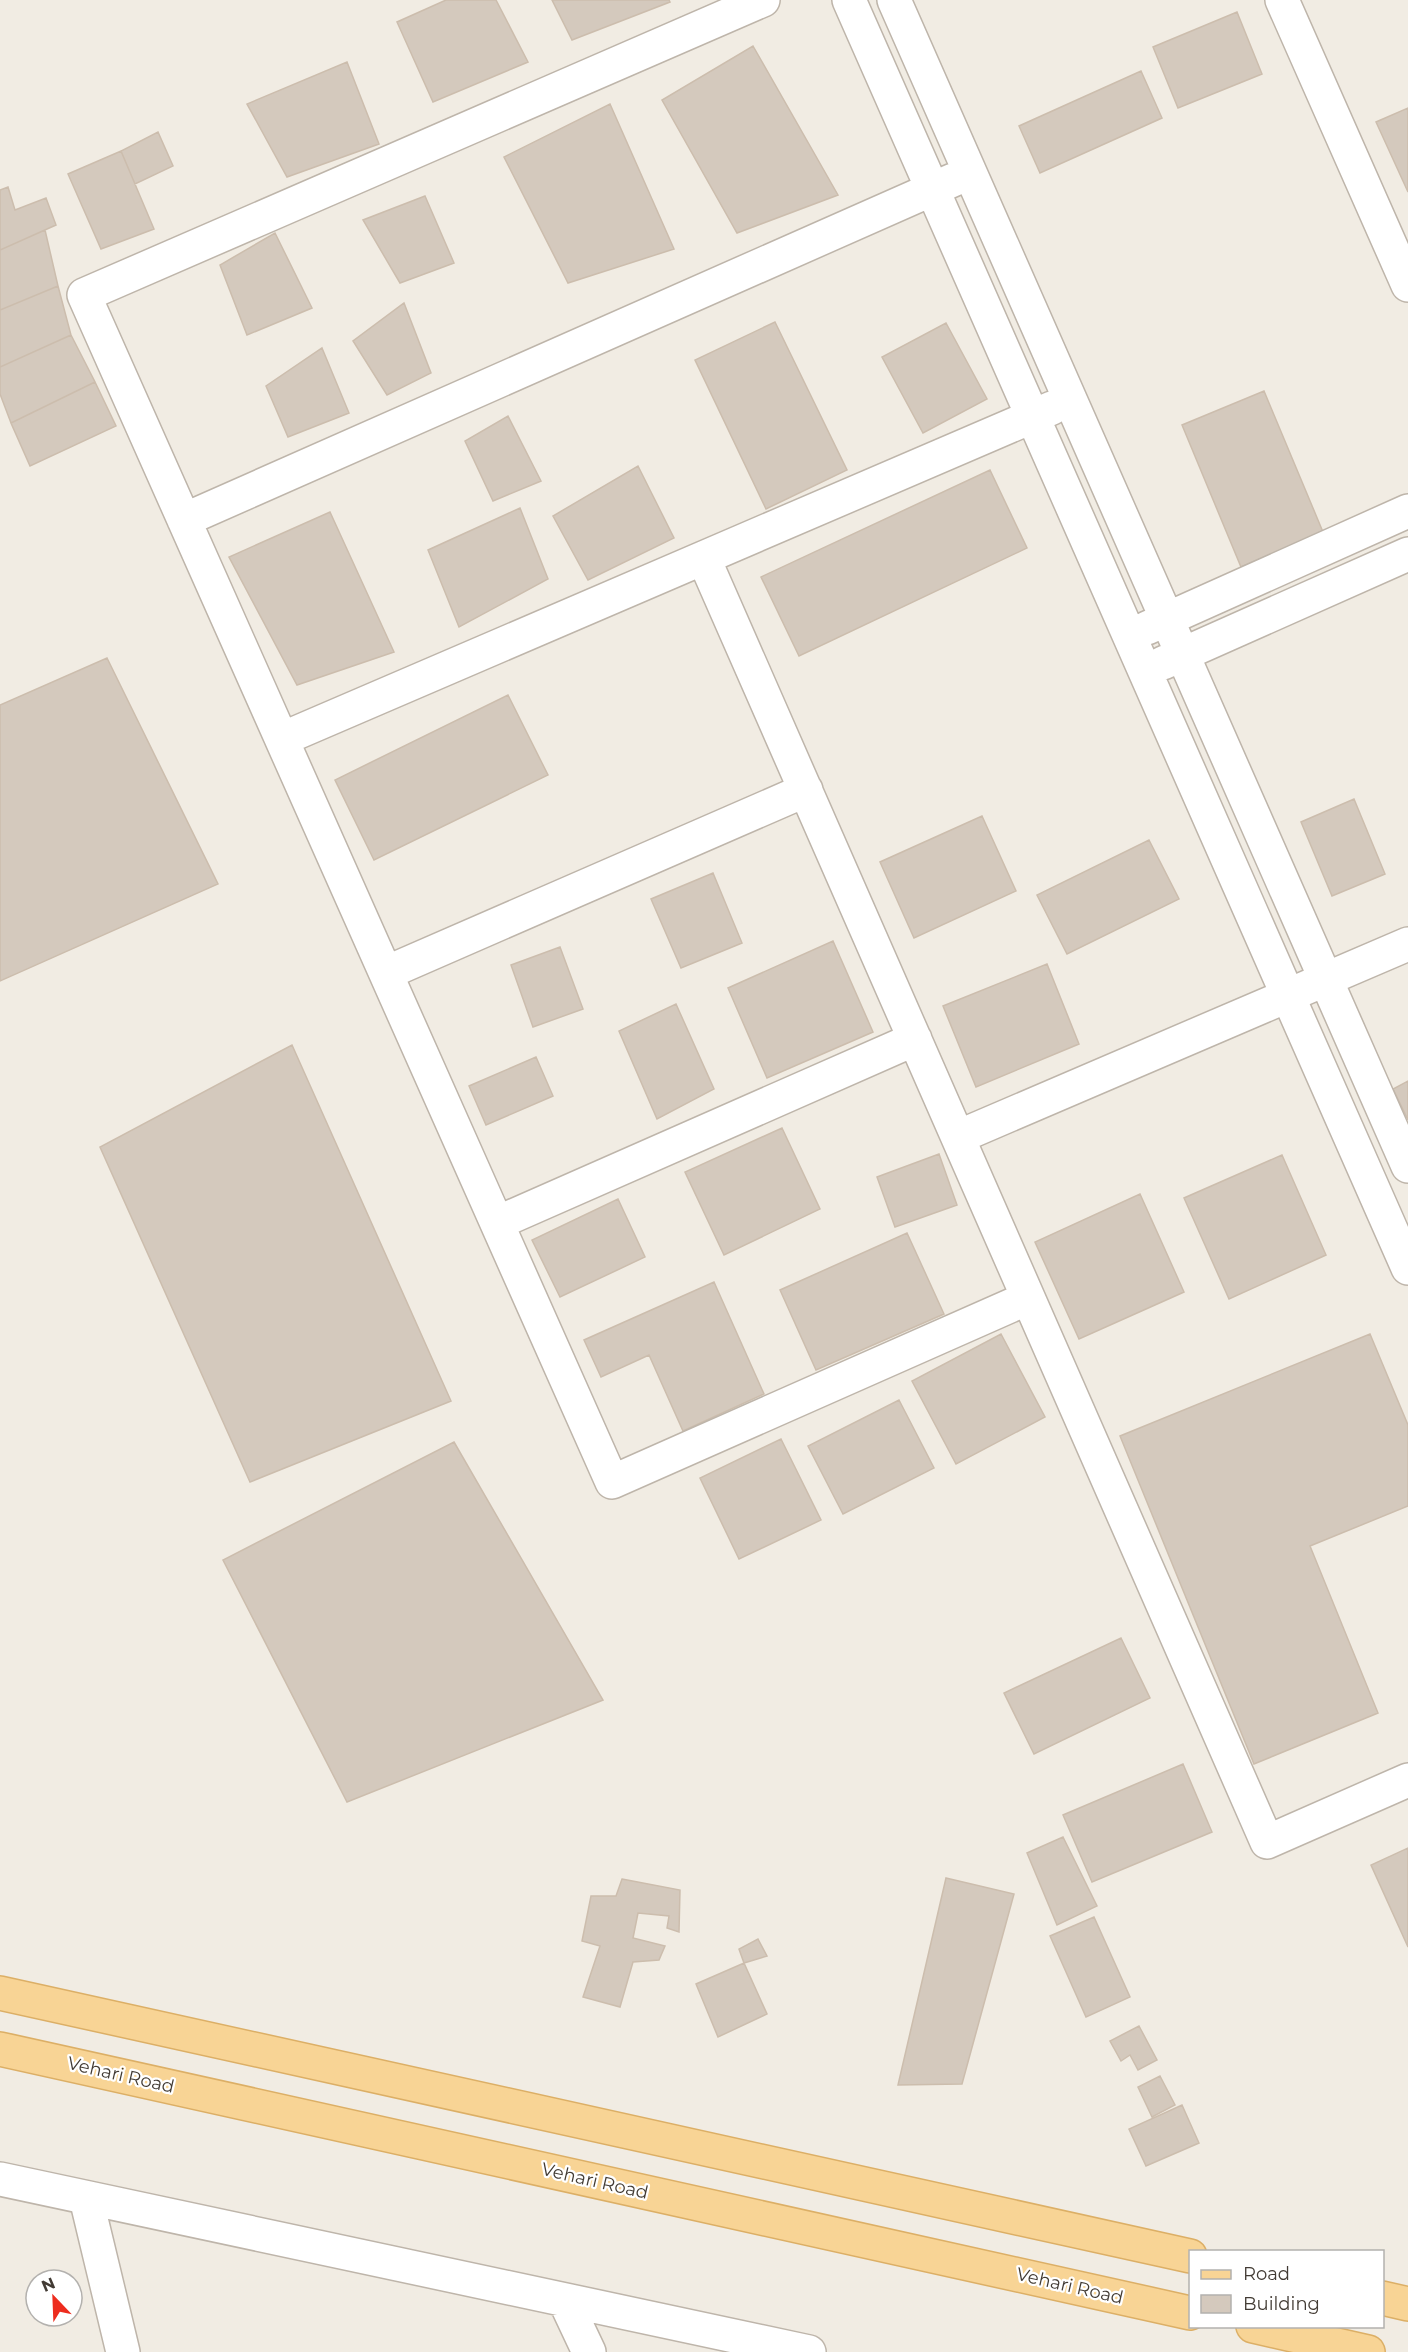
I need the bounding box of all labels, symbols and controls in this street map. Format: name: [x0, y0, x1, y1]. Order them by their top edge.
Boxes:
street label: Vehari Road: [65, 2052, 177, 2098]
street label: Vehari Road: [539, 2158, 651, 2204]
legend: [1189, 2250, 1384, 2328]
street label: Vehari Road: [1014, 2263, 1126, 2309]
text: Road: [1243, 2263, 1290, 2285]
north arrow: [24, 2268, 84, 2328]
text: N: [39, 2273, 58, 2296]
text: Building: [1243, 2293, 1320, 2315]

